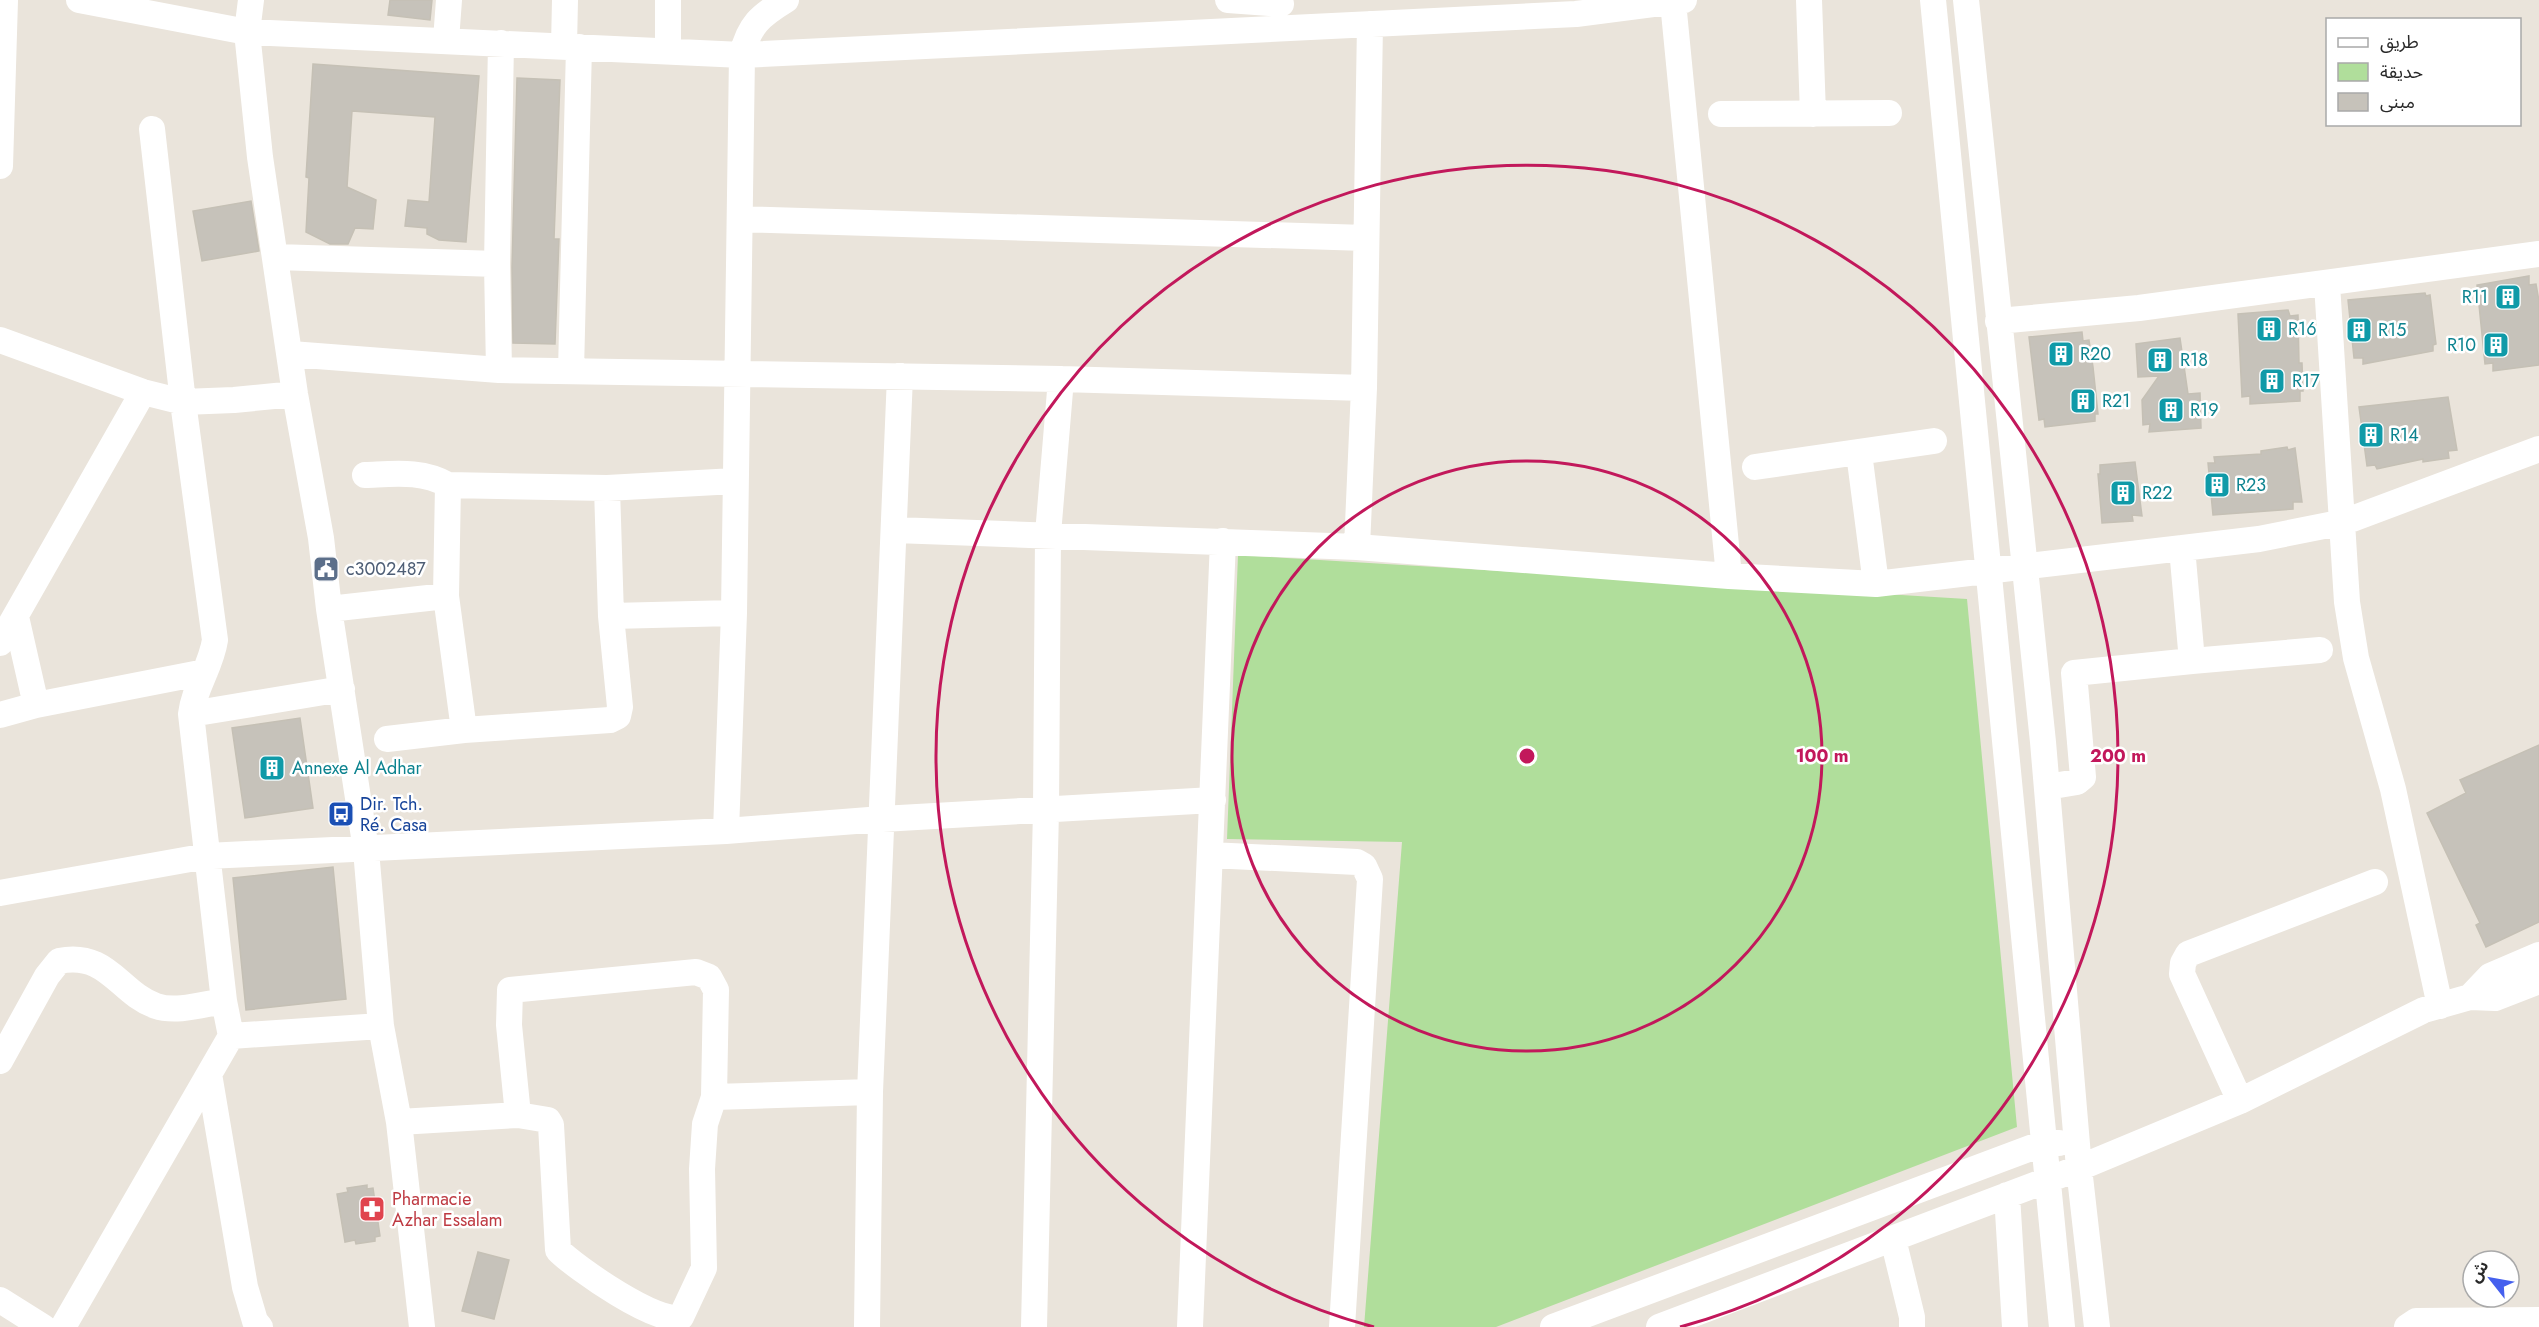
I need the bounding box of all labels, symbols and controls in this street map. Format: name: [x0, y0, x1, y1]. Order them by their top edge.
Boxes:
legend: [2326, 18, 2521, 126]
text: طريق: [2380, 29, 2419, 55]
text: حديقة: [2380, 59, 2423, 85]
text: مبنى: [2380, 89, 2415, 115]
building icon: R11: [2493, 282, 2523, 312]
place label: R11: [2462, 284, 2488, 310]
building icon: R16: [2254, 314, 2284, 344]
building icon: R15: [2344, 315, 2374, 345]
place label: R16: [2288, 316, 2317, 342]
place label: R15: [2378, 317, 2406, 343]
building icon: R10: [2481, 330, 2511, 360]
place label: R10: [2447, 332, 2476, 358]
building icon: R20: [2046, 339, 2076, 369]
place label: R20: [2080, 341, 2111, 367]
building icon: R18: [2145, 345, 2175, 375]
place label: R18: [2180, 347, 2208, 373]
building icon: R17: [2257, 366, 2287, 396]
place label: R17: [2292, 368, 2320, 394]
building icon: R21: [2068, 386, 2098, 416]
place label: R21: [2102, 388, 2130, 414]
building icon: R19: [2156, 395, 2186, 425]
place label: R19: [2190, 397, 2219, 423]
building icon: R14: [2356, 420, 2386, 450]
place label: R14: [2390, 422, 2419, 448]
building icon: R23: [2202, 470, 2232, 500]
place label: R23: [2236, 472, 2266, 498]
building icon: R22: [2108, 478, 2138, 508]
place label: R22: [2142, 480, 2173, 506]
public building icon: c3002487: [311, 554, 341, 584]
place label: c3002487: [346, 556, 426, 582]
text: 100 m: [1795, 743, 1849, 769]
text: 200 m: [2090, 743, 2146, 769]
centre of rings: [1517, 746, 1537, 766]
building icon: Annexe Al Adhar: [257, 753, 287, 783]
place label: Annexe Al Adhar: [292, 755, 422, 781]
place label: Dir. Tch. Ré. Casa: [360, 791, 427, 838]
bus stop icon: Dir. Tch. Ré. Casa: [326, 799, 356, 829]
place label: Pharmacie Azhar Essalam: [392, 1186, 503, 1233]
pharmacy icon: Pharmacie Azhar Essalam: [357, 1194, 387, 1224]
north arrow: [2461, 1249, 2521, 1309]
text: ش: [2463, 1256, 2494, 1287]

